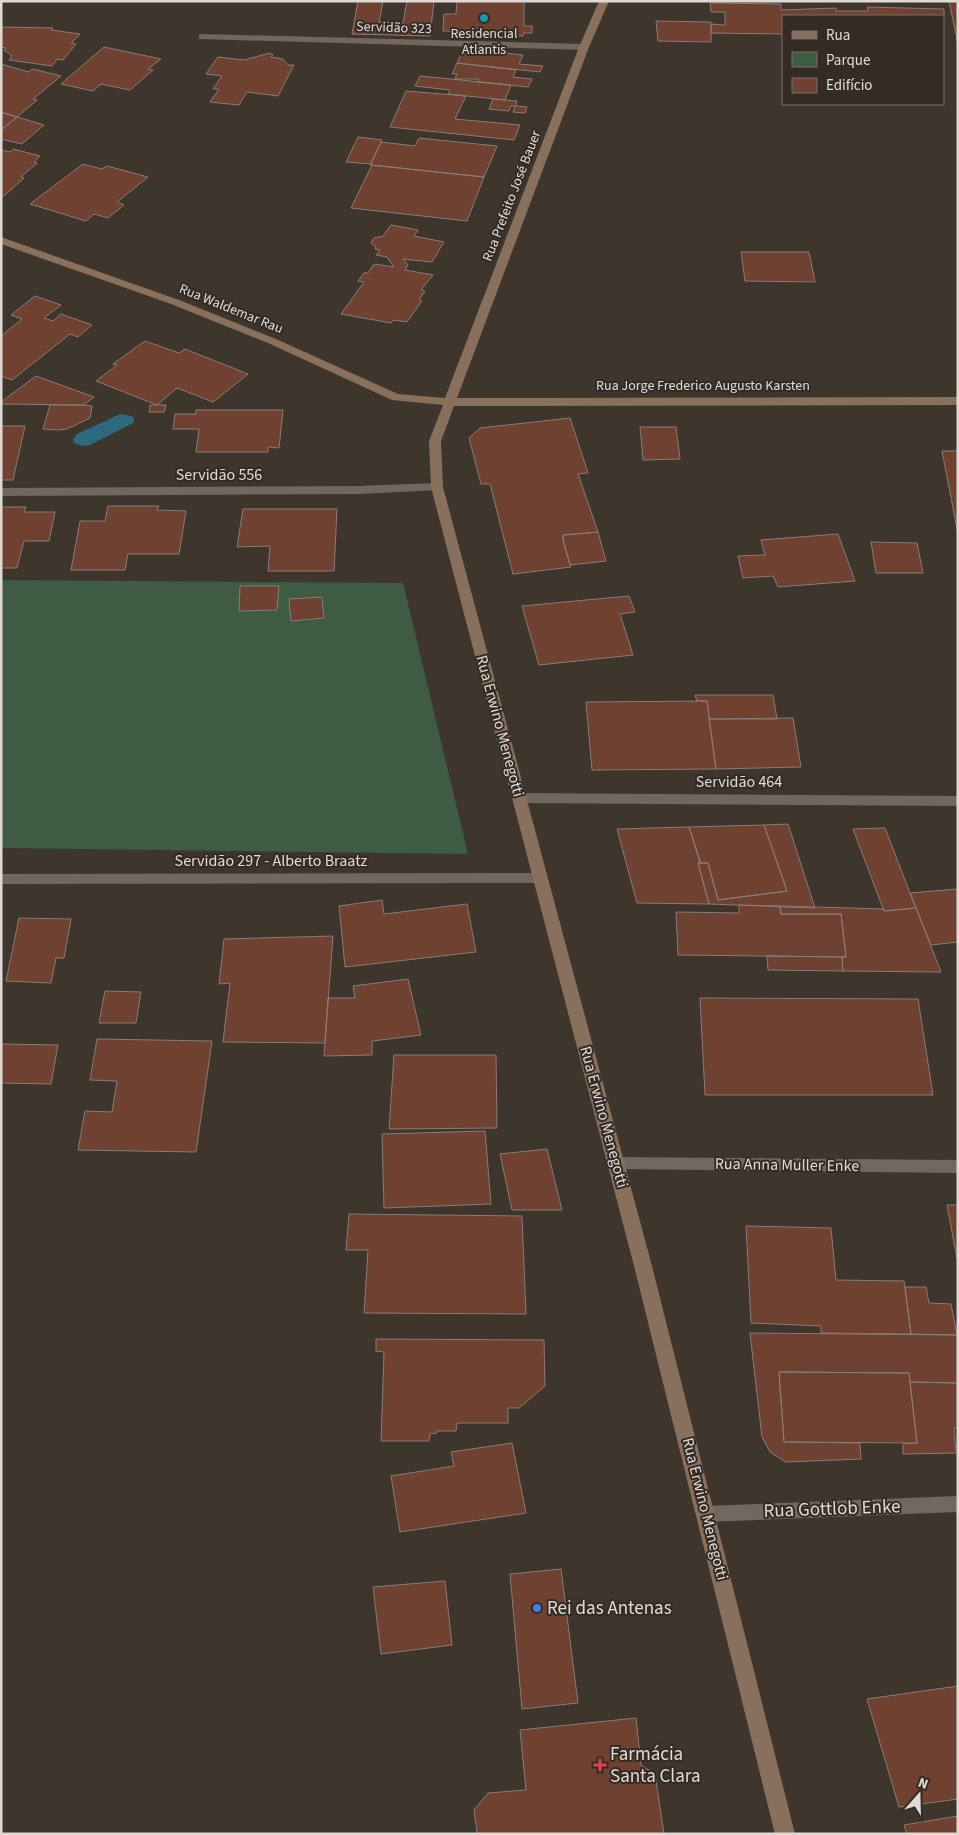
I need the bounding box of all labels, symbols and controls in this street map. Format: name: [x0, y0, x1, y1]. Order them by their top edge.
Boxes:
marker: Residencial Atlantis: [478, 12, 490, 24]
legend: [782, 15, 944, 105]
street label: Servidão 323: [356, 17, 432, 39]
place label: Residencial Atlantis: [451, 24, 518, 60]
text: Rua: [826, 25, 850, 46]
text: Parque: [826, 50, 870, 71]
text: Edifício: [826, 75, 873, 96]
street label: Rua Prefeito José Bauer: [478, 127, 546, 264]
street label: Rua Waldemar Rau: [176, 279, 286, 339]
street label: Rua Jorge Frederico Augusto Karsten: [596, 376, 810, 396]
street label: Servidão 556: [176, 464, 262, 486]
street label: Rua Erwino Menegotti: [470, 653, 530, 799]
street label: Servidão 464: [696, 771, 782, 793]
street label: Servidão 297 - Alberto Braatz: [175, 850, 368, 872]
street label: Rua Erwino Menegotti: [574, 1044, 634, 1190]
street label: Rua Anna Muller Enke: [715, 1153, 859, 1177]
street label: Rua Erwino Menegotti: [677, 1435, 733, 1583]
street label: Rua Gottlob Enke: [763, 1493, 901, 1525]
place label: Rei das Antenas: [547, 1595, 672, 1622]
marker: Rei das Antenas: [531, 1602, 543, 1614]
place label: Farmácia Santa Clara: [610, 1741, 701, 1790]
marker: Farmácia Santa Clara: [594, 1759, 606, 1771]
north arrow: [894, 1770, 944, 1820]
text: N: [915, 1773, 931, 1795]

